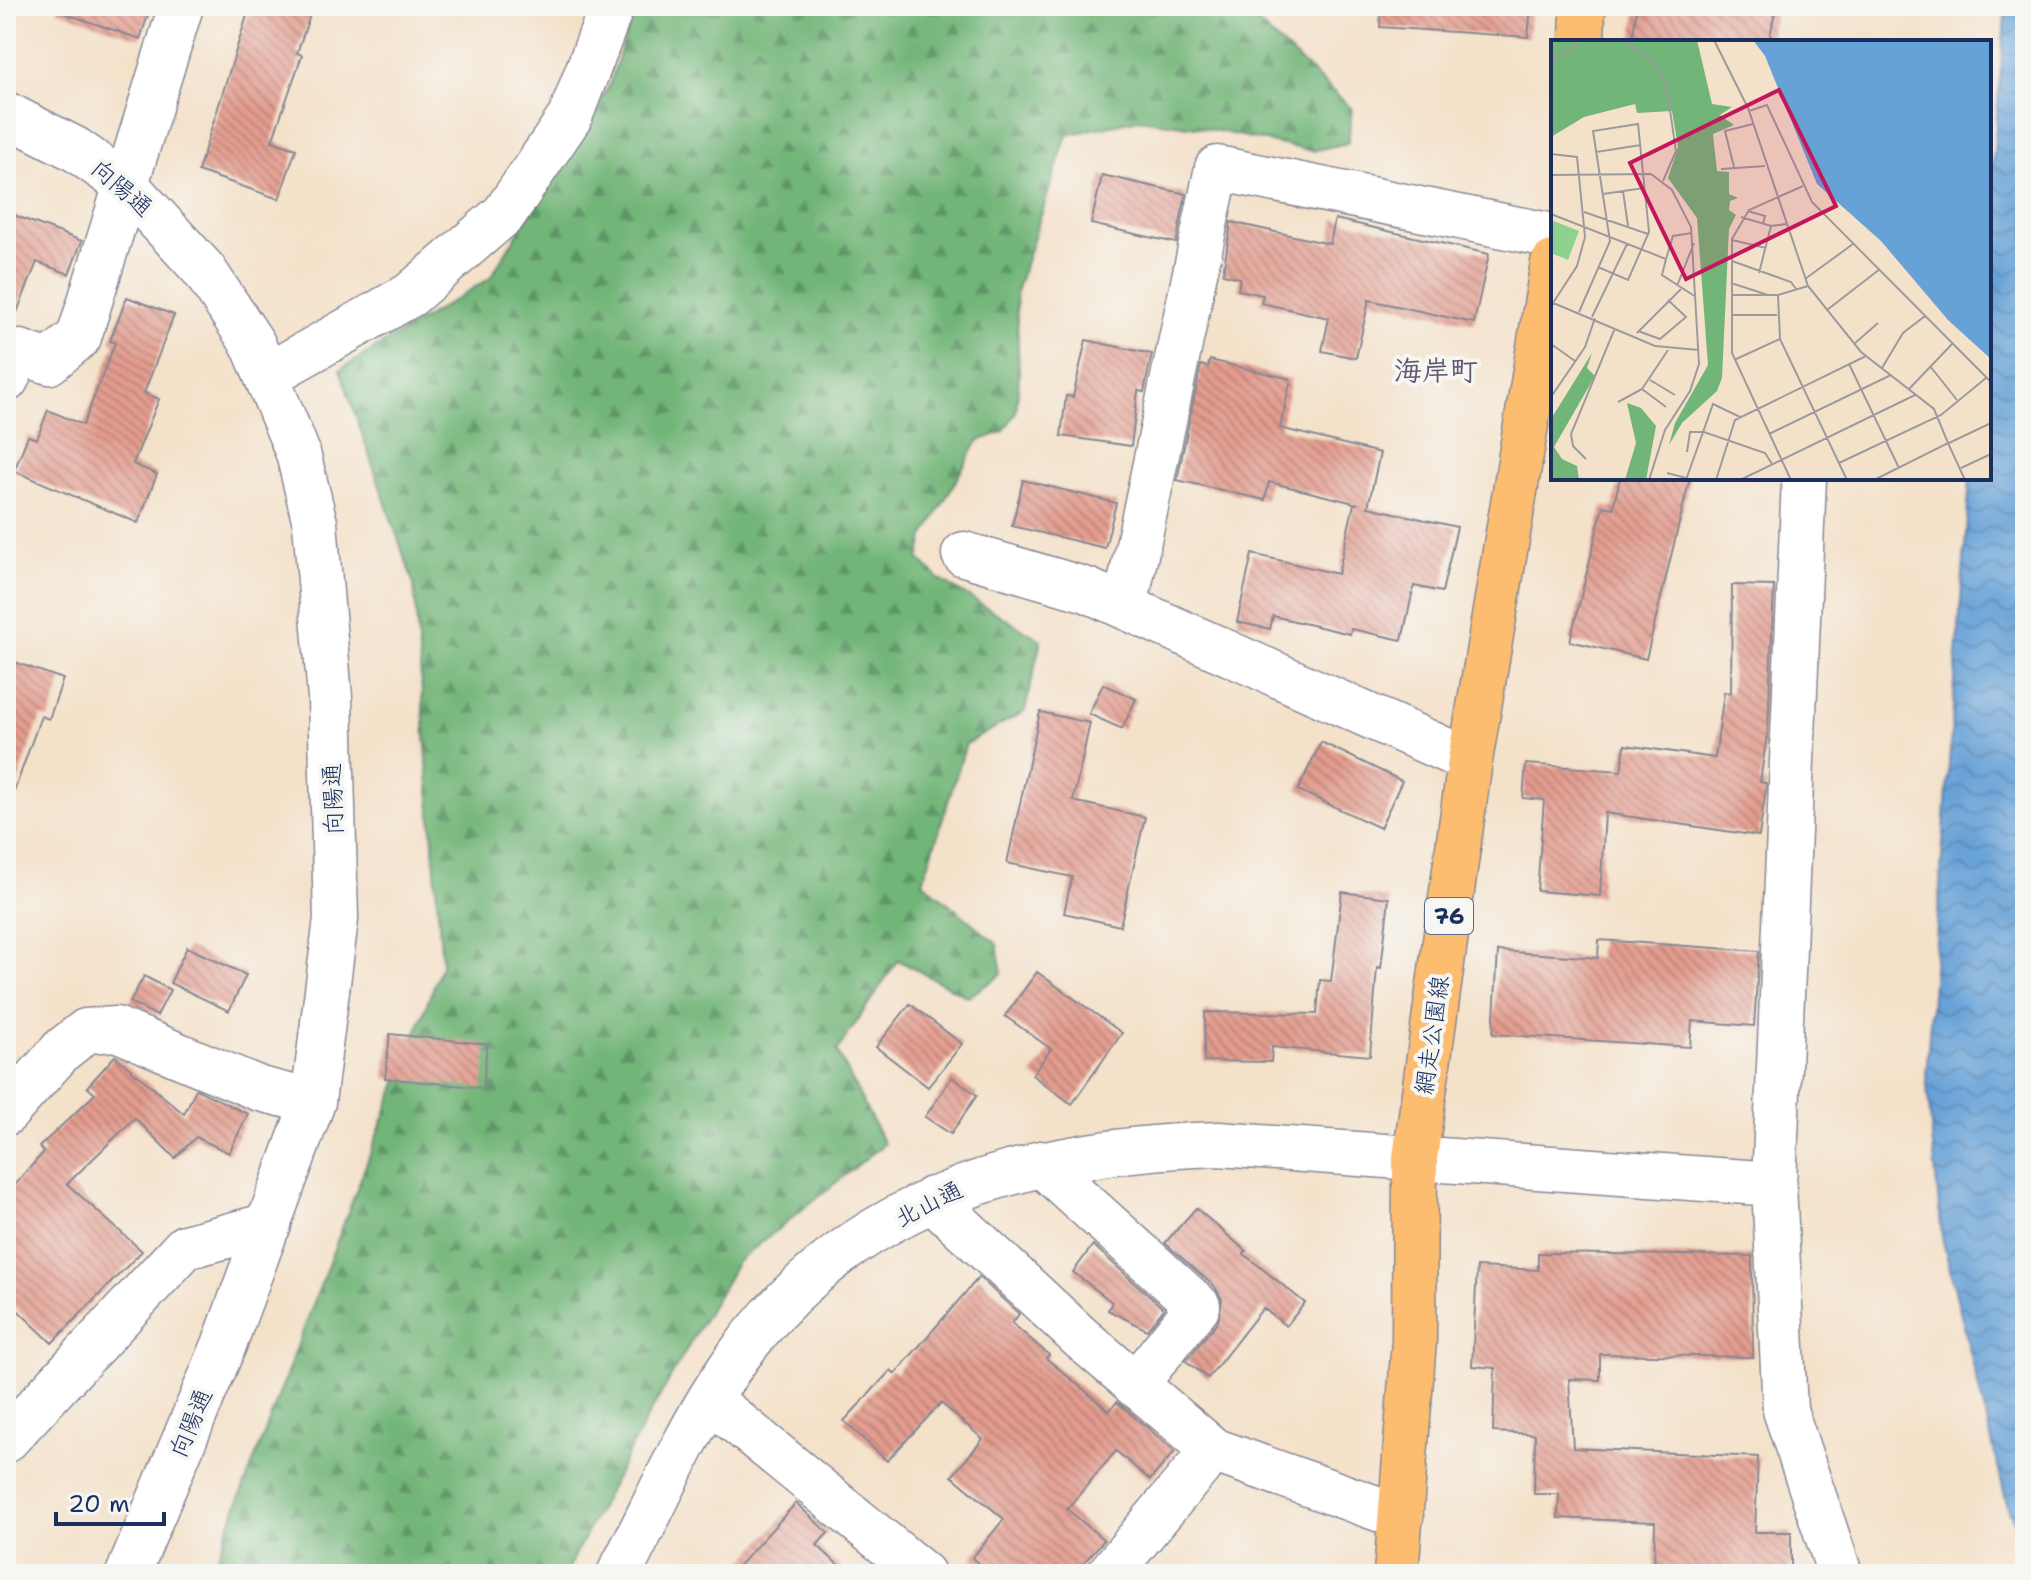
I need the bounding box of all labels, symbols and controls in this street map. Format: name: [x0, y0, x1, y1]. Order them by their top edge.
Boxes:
inset map: [1551, 40, 1991, 480]
street label: 向陽通: [84, 152, 160, 224]
district label: 海岸町: [1394, 351, 1478, 389]
street label: 向陽通: [316, 762, 350, 836]
road number: 76: [1425, 898, 1473, 934]
street label: 網走公園線: [1408, 973, 1456, 1097]
street label: 北山通: [890, 1173, 968, 1235]
street label: 向陽通: [162, 1384, 220, 1462]
scale bar: [56, 1476, 164, 1526]
text: 20 m: [68, 1488, 130, 1520]

